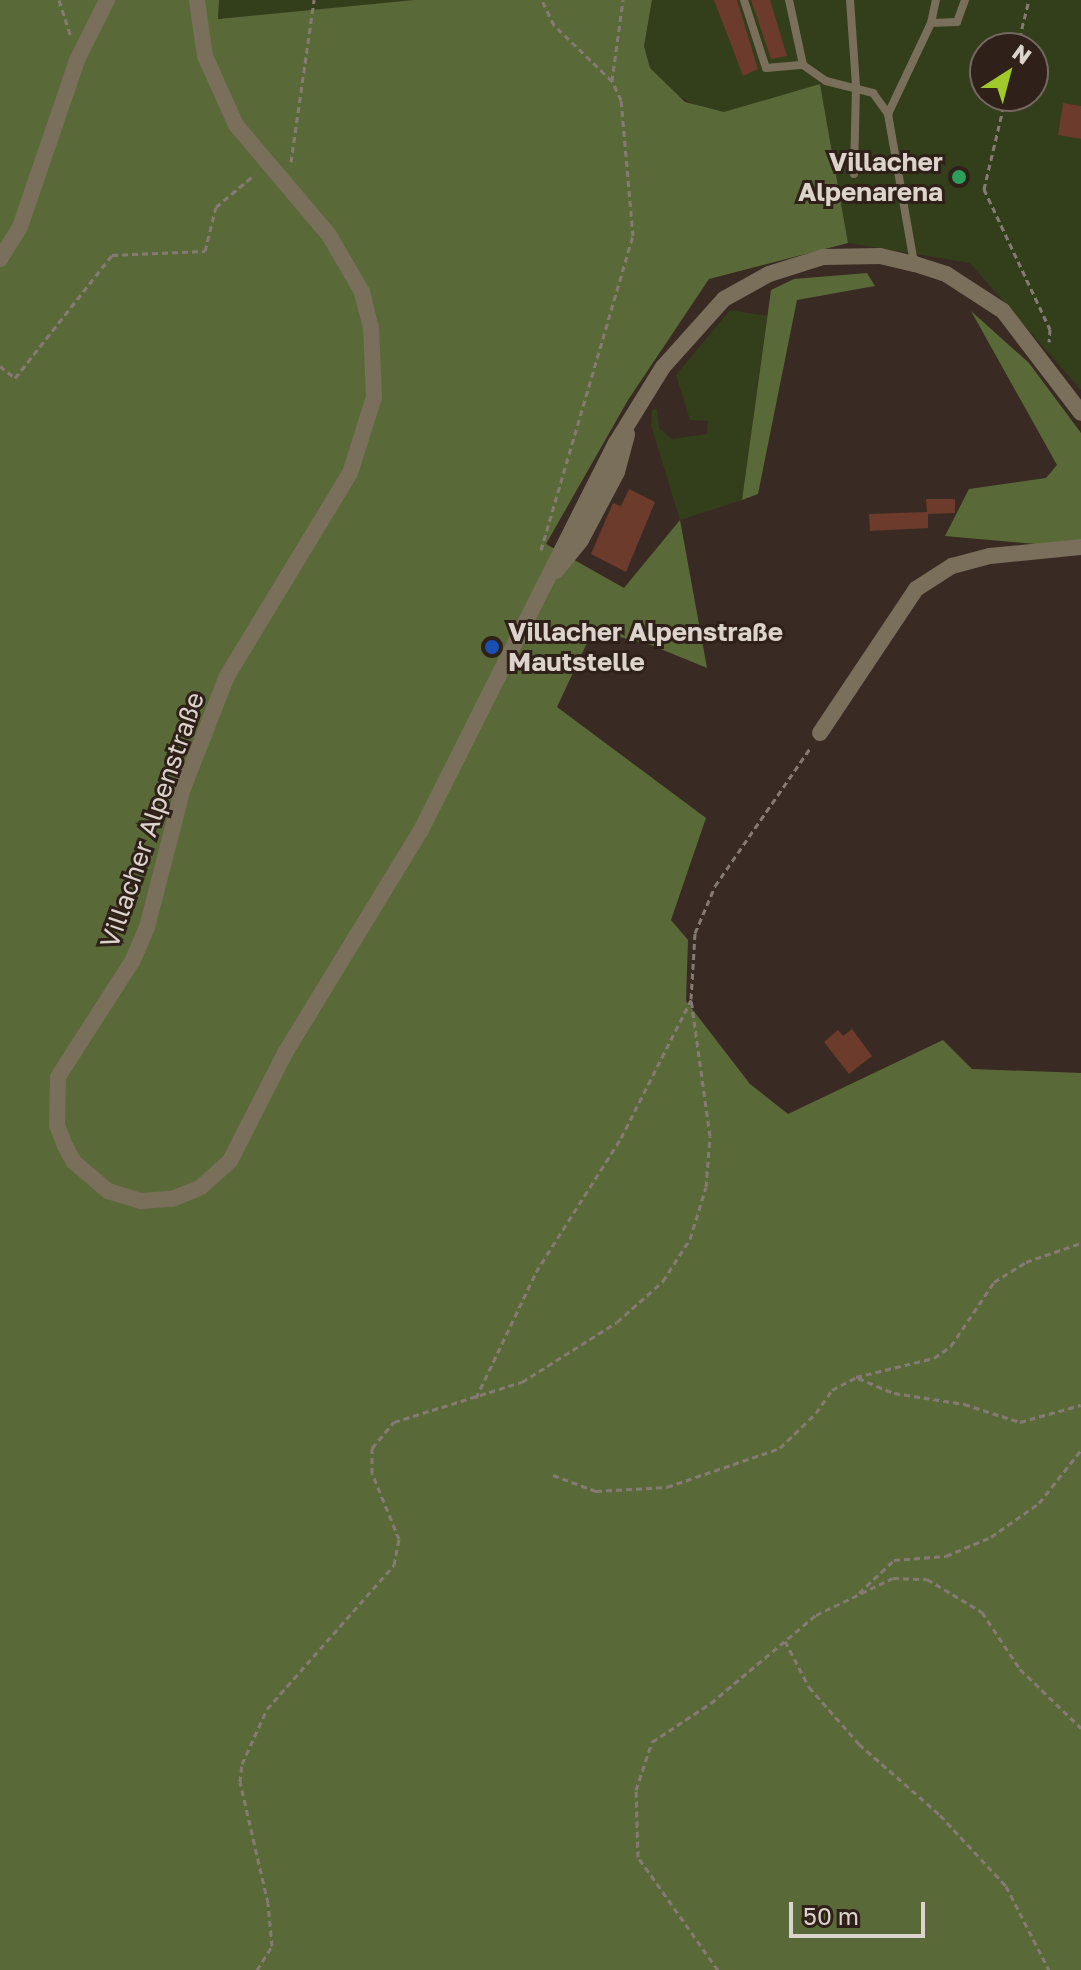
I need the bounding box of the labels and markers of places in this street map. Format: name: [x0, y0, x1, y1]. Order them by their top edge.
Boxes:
place label: Villacher Alpenarena: [798, 146, 943, 208]
marker: Villacher Alpenarena: [950, 168, 968, 186]
place label: Villacher Alpenstraße Mautstelle: [508, 616, 783, 678]
marker: Villacher Alpenstraße Mautstelle: [483, 638, 501, 656]

